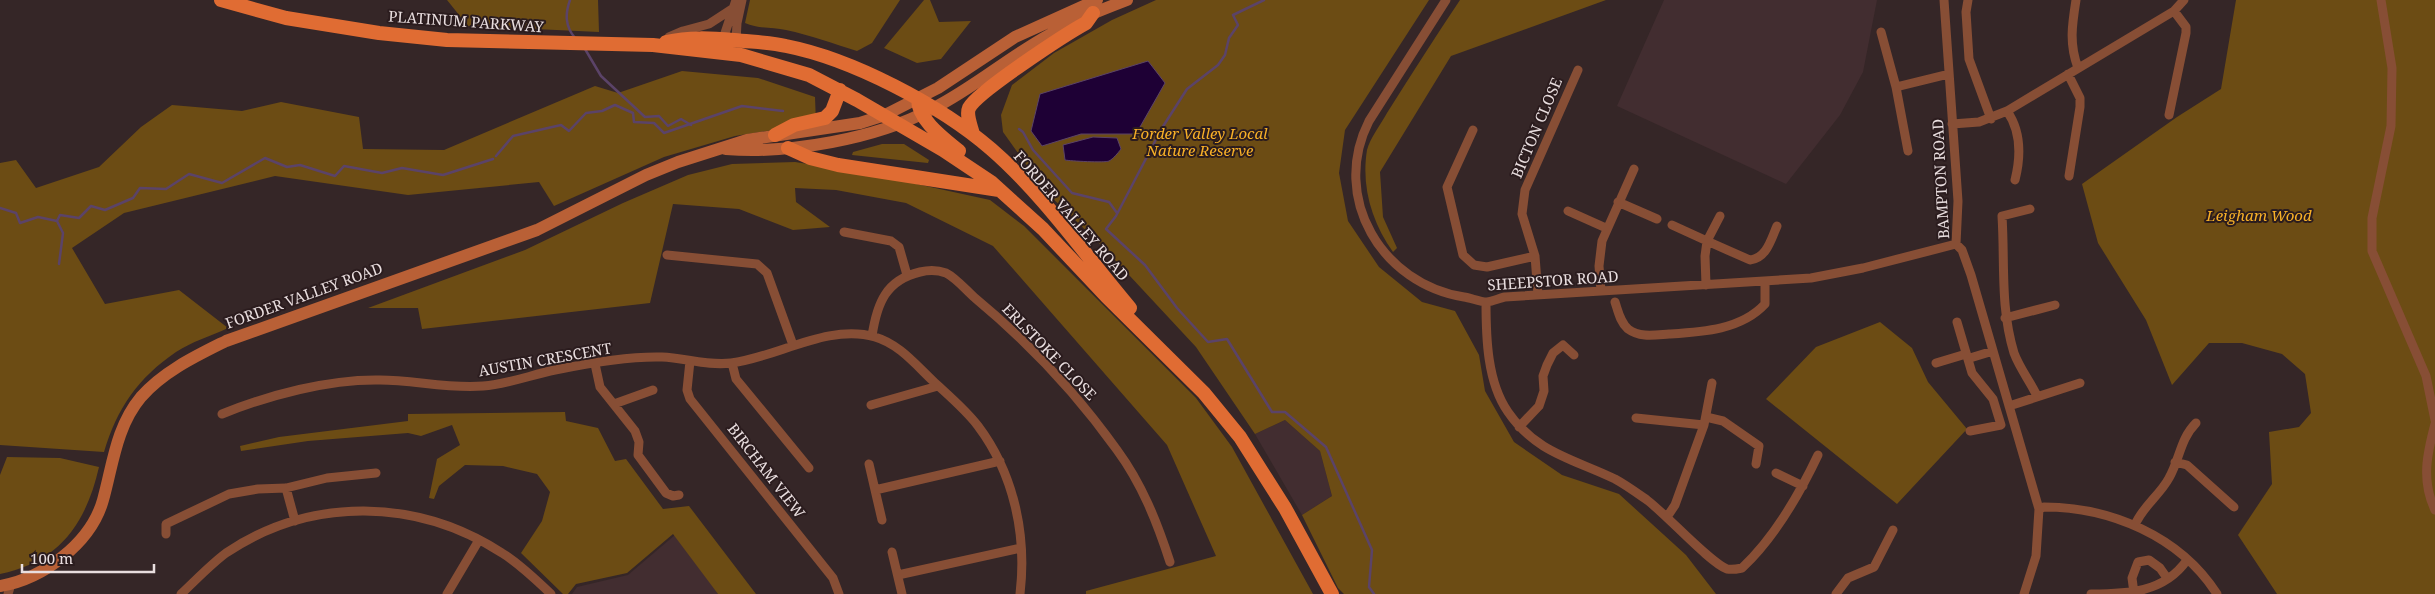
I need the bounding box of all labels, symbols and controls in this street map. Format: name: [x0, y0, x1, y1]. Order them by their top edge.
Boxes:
street label: PLATINUM PARKWAY: [388, 6, 545, 36]
street label: BICTON CLOSE: [1506, 74, 1566, 181]
street label: BAMPTON ROAD: [1927, 118, 1953, 240]
park label: Forder Valley Local Nature Reserve: [1131, 123, 1268, 160]
street label: FORDER VALLEY ROAD: [1010, 146, 1134, 285]
park label: Leigham Wood: [2205, 205, 2312, 225]
street label: FORDER VALLEY ROAD: [222, 257, 385, 333]
street label: SHEEPSTOR ROAD: [1487, 265, 1619, 295]
street label: ERLSTOKE CLOSE: [998, 299, 1101, 404]
street label: AUSTIN CRESCENT: [477, 337, 613, 381]
street label: BIRCHAM VIEW: [724, 419, 810, 522]
scale bar: [22, 542, 155, 574]
text: 100 m: [30, 548, 73, 568]

